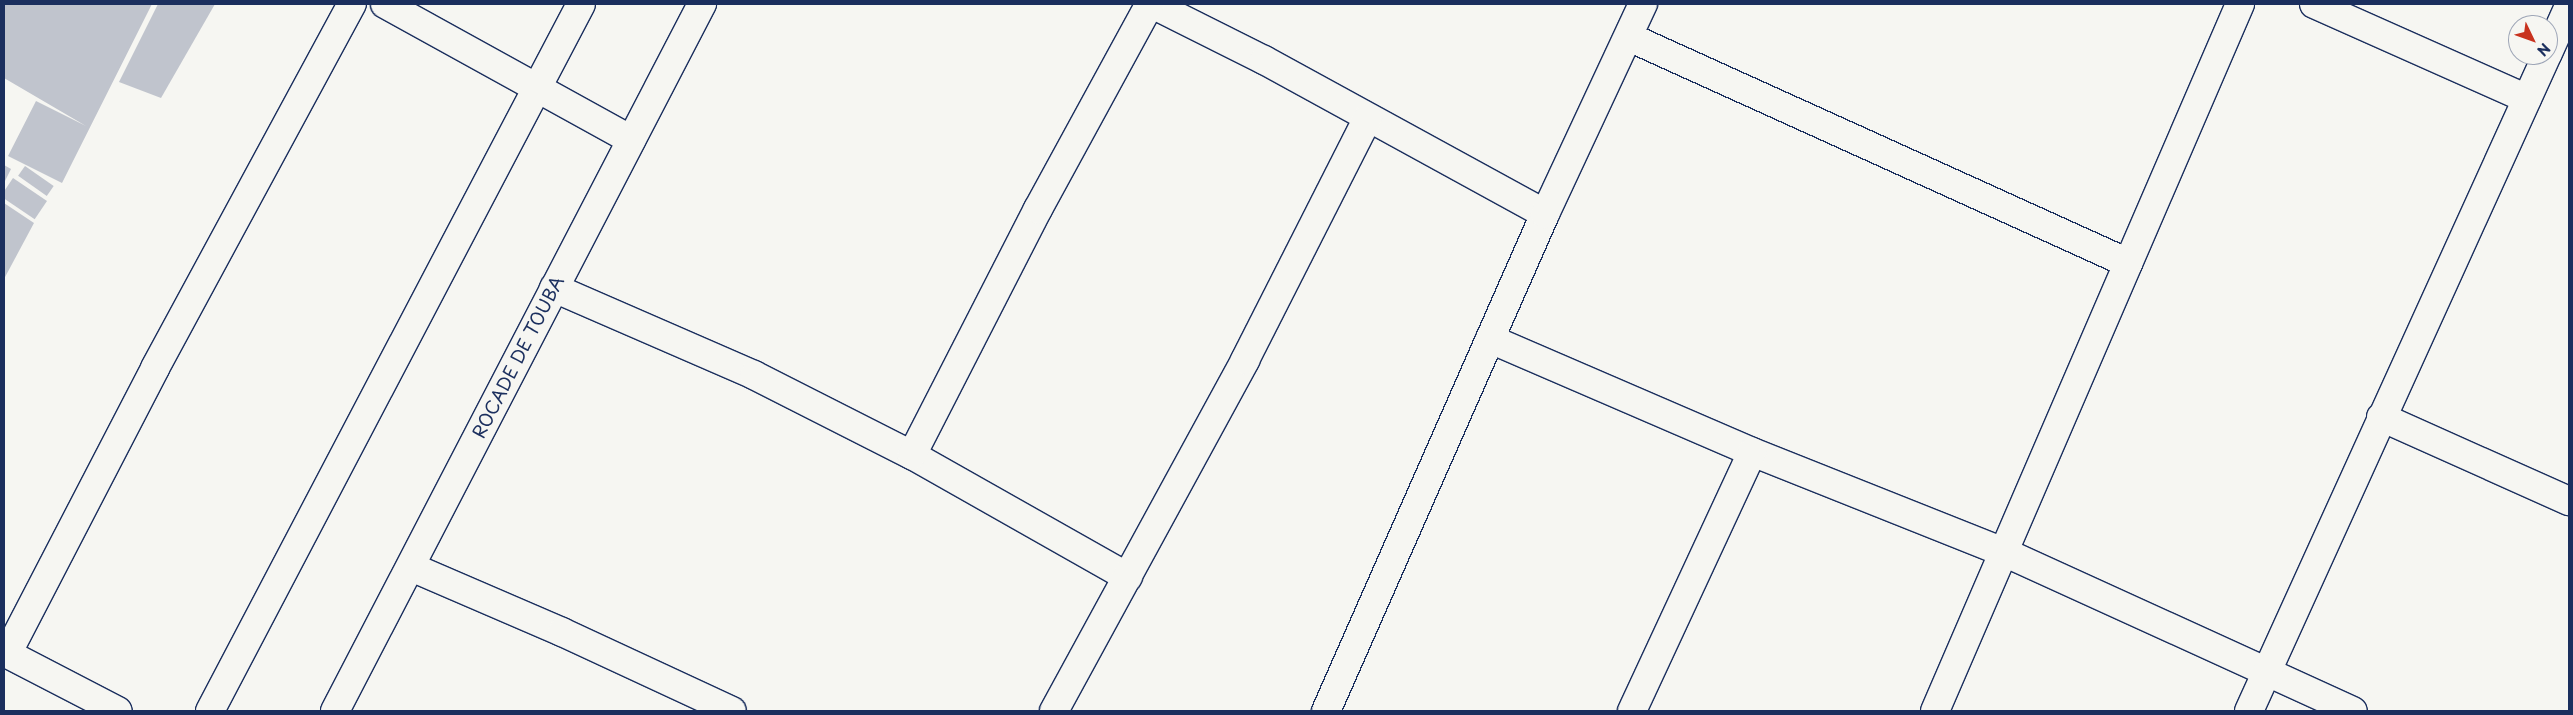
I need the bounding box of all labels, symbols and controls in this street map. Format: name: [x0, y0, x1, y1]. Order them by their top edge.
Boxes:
north arrow: [2508, 15, 2558, 65]
text: N: [2532, 39, 2555, 61]
street label: ROCADE DE TOUBA: [467, 271, 569, 443]

